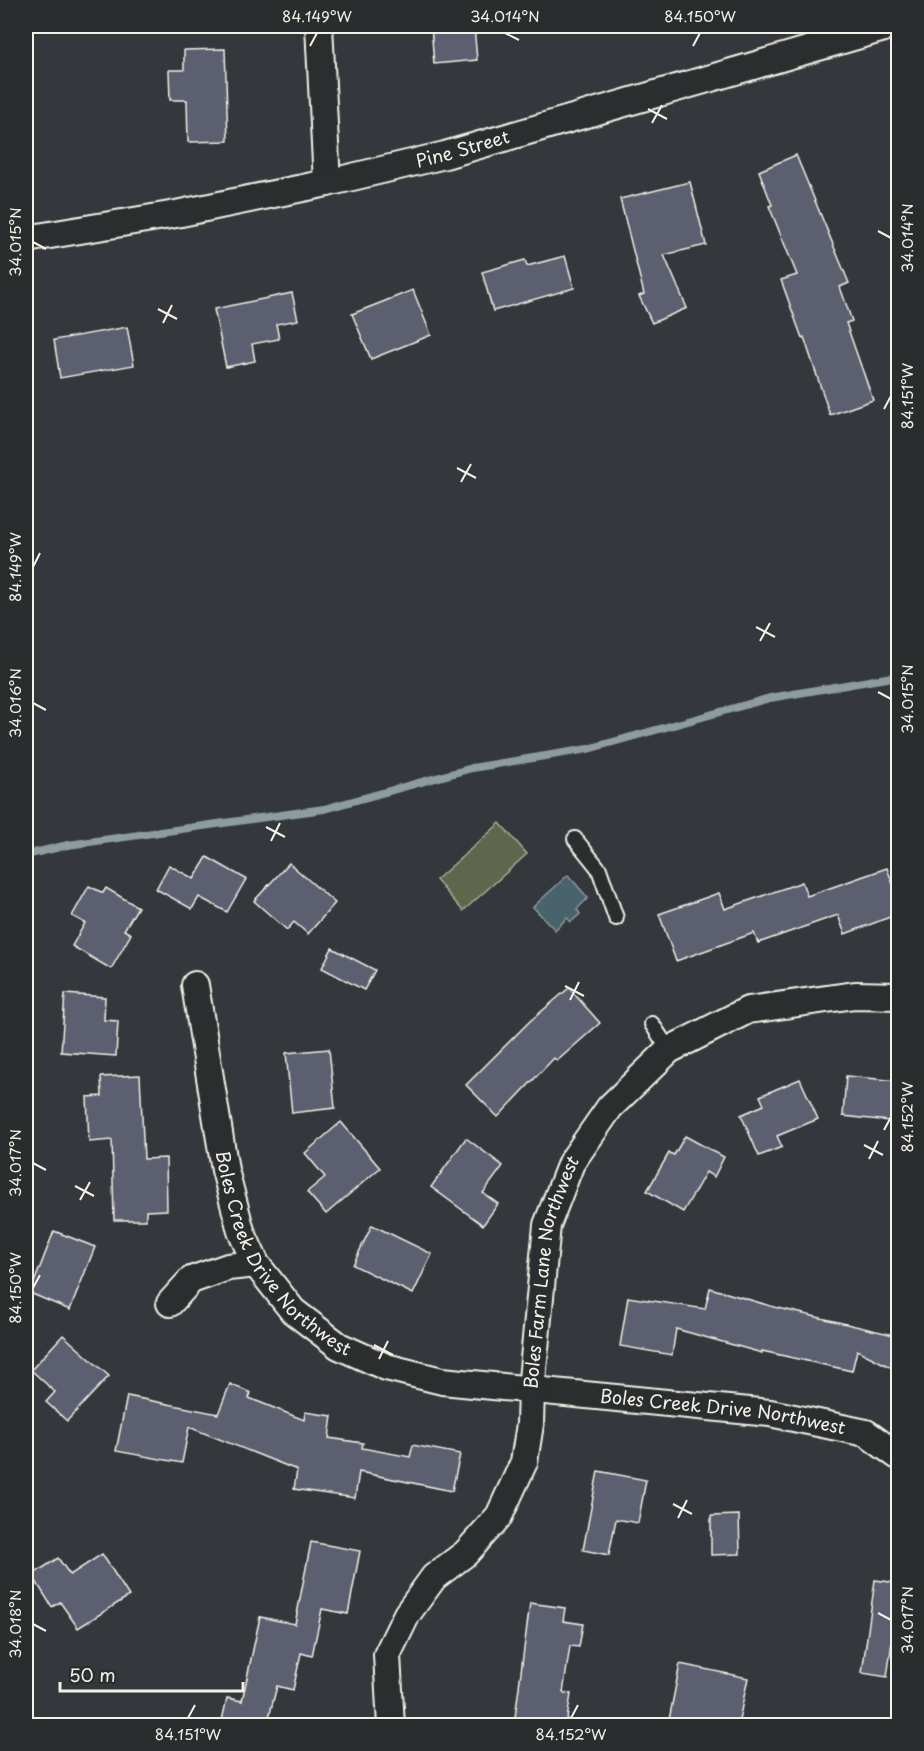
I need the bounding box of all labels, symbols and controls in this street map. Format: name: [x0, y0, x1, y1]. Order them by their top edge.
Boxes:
text: 84.149°W: [282, 4, 353, 27]
text: 34.014°N: [470, 4, 540, 27]
text: 84.150°W: [664, 4, 736, 27]
street label: Pine Street: [413, 122, 512, 173]
text: 34.014°N: [895, 203, 918, 273]
text: 34.015°N: [3, 207, 26, 277]
text: 84.151°W: [895, 362, 918, 429]
text: 84.149°W: [3, 531, 26, 602]
text: 34.015°N: [895, 664, 918, 734]
text: 34.016°N: [3, 668, 26, 738]
text: 84.152°W: [895, 1081, 918, 1152]
text: 34.017°N: [3, 1129, 26, 1197]
street label: Boles Creek Drive Northwest: [210, 1149, 356, 1362]
street label: Boles Farm Lane Northwest: [516, 1149, 585, 1390]
text: 84.150°W: [3, 1252, 26, 1324]
street label: Boles Creek Drive Northwest: [599, 1381, 848, 1440]
text: 34.017°N: [895, 1586, 918, 1654]
text: 34.018°N: [3, 1589, 26, 1659]
scale bar: [60, 1655, 243, 1693]
text: 50 m: [69, 1661, 116, 1688]
text: 84.151°W: [155, 1722, 222, 1745]
text: 84.152°W: [536, 1722, 607, 1745]

